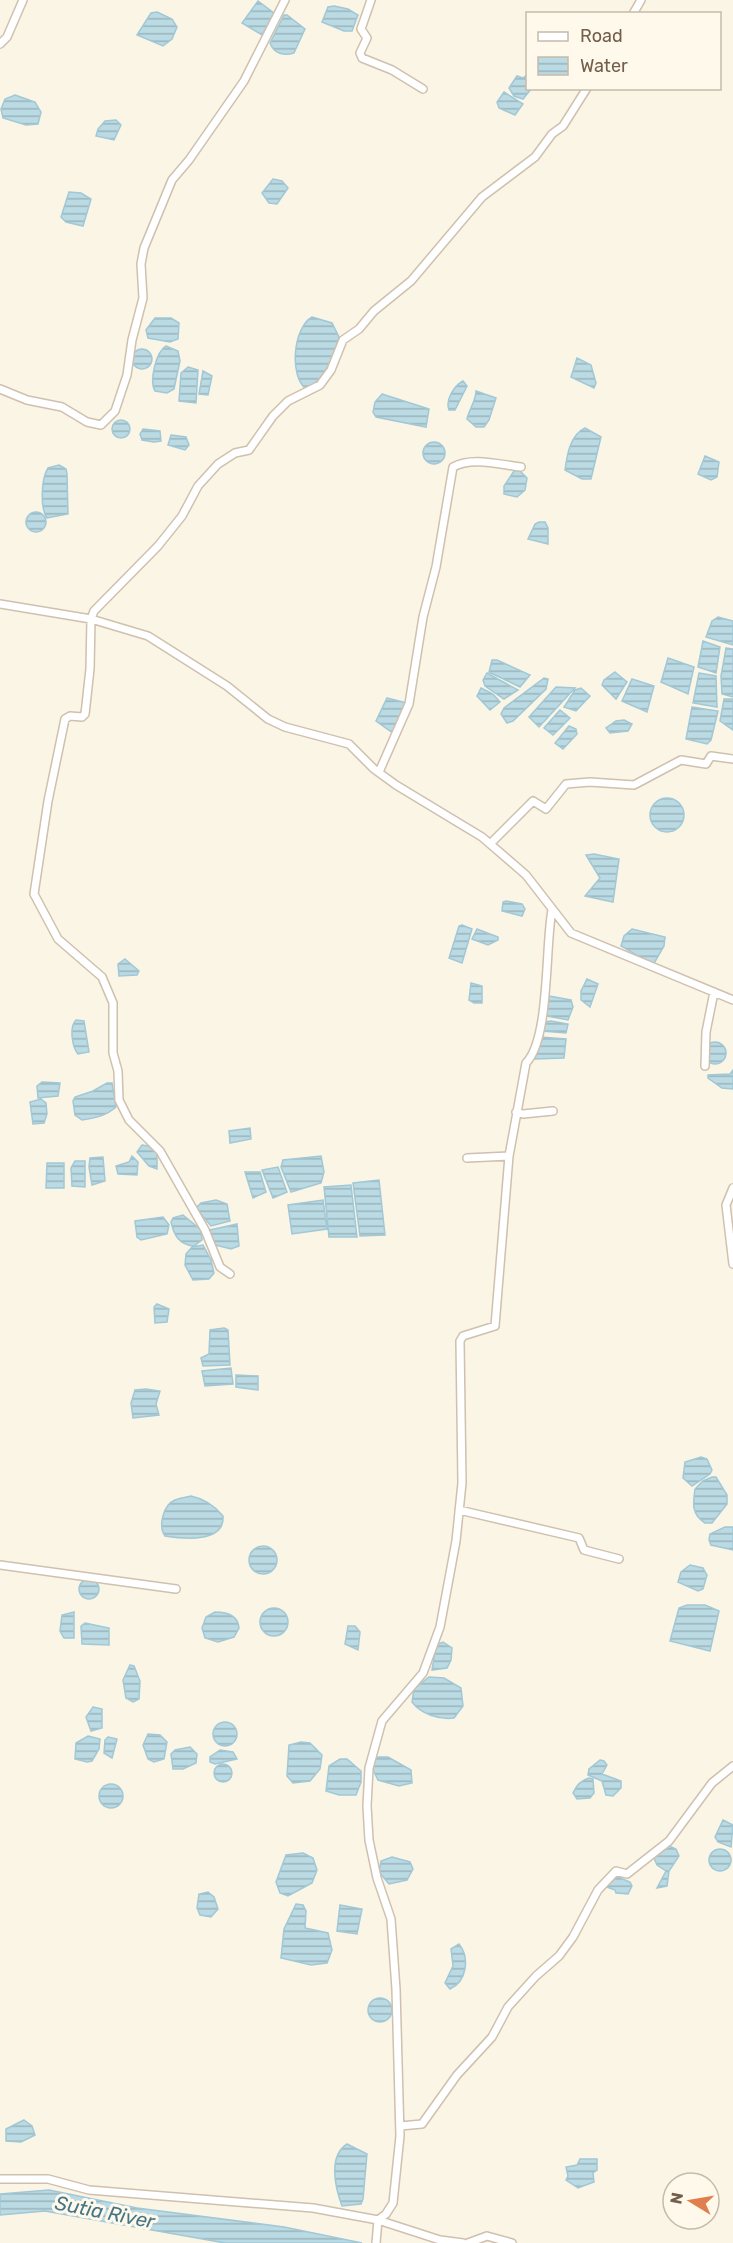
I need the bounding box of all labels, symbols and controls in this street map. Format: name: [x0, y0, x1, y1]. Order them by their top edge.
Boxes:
legend: [526, 12, 721, 90]
text: Road: [580, 25, 623, 47]
text: Water: [580, 55, 628, 77]
north arrow: [661, 2171, 721, 2231]
water label: Sutia River: [53, 2191, 158, 2234]
text: N: [666, 2191, 687, 2206]

